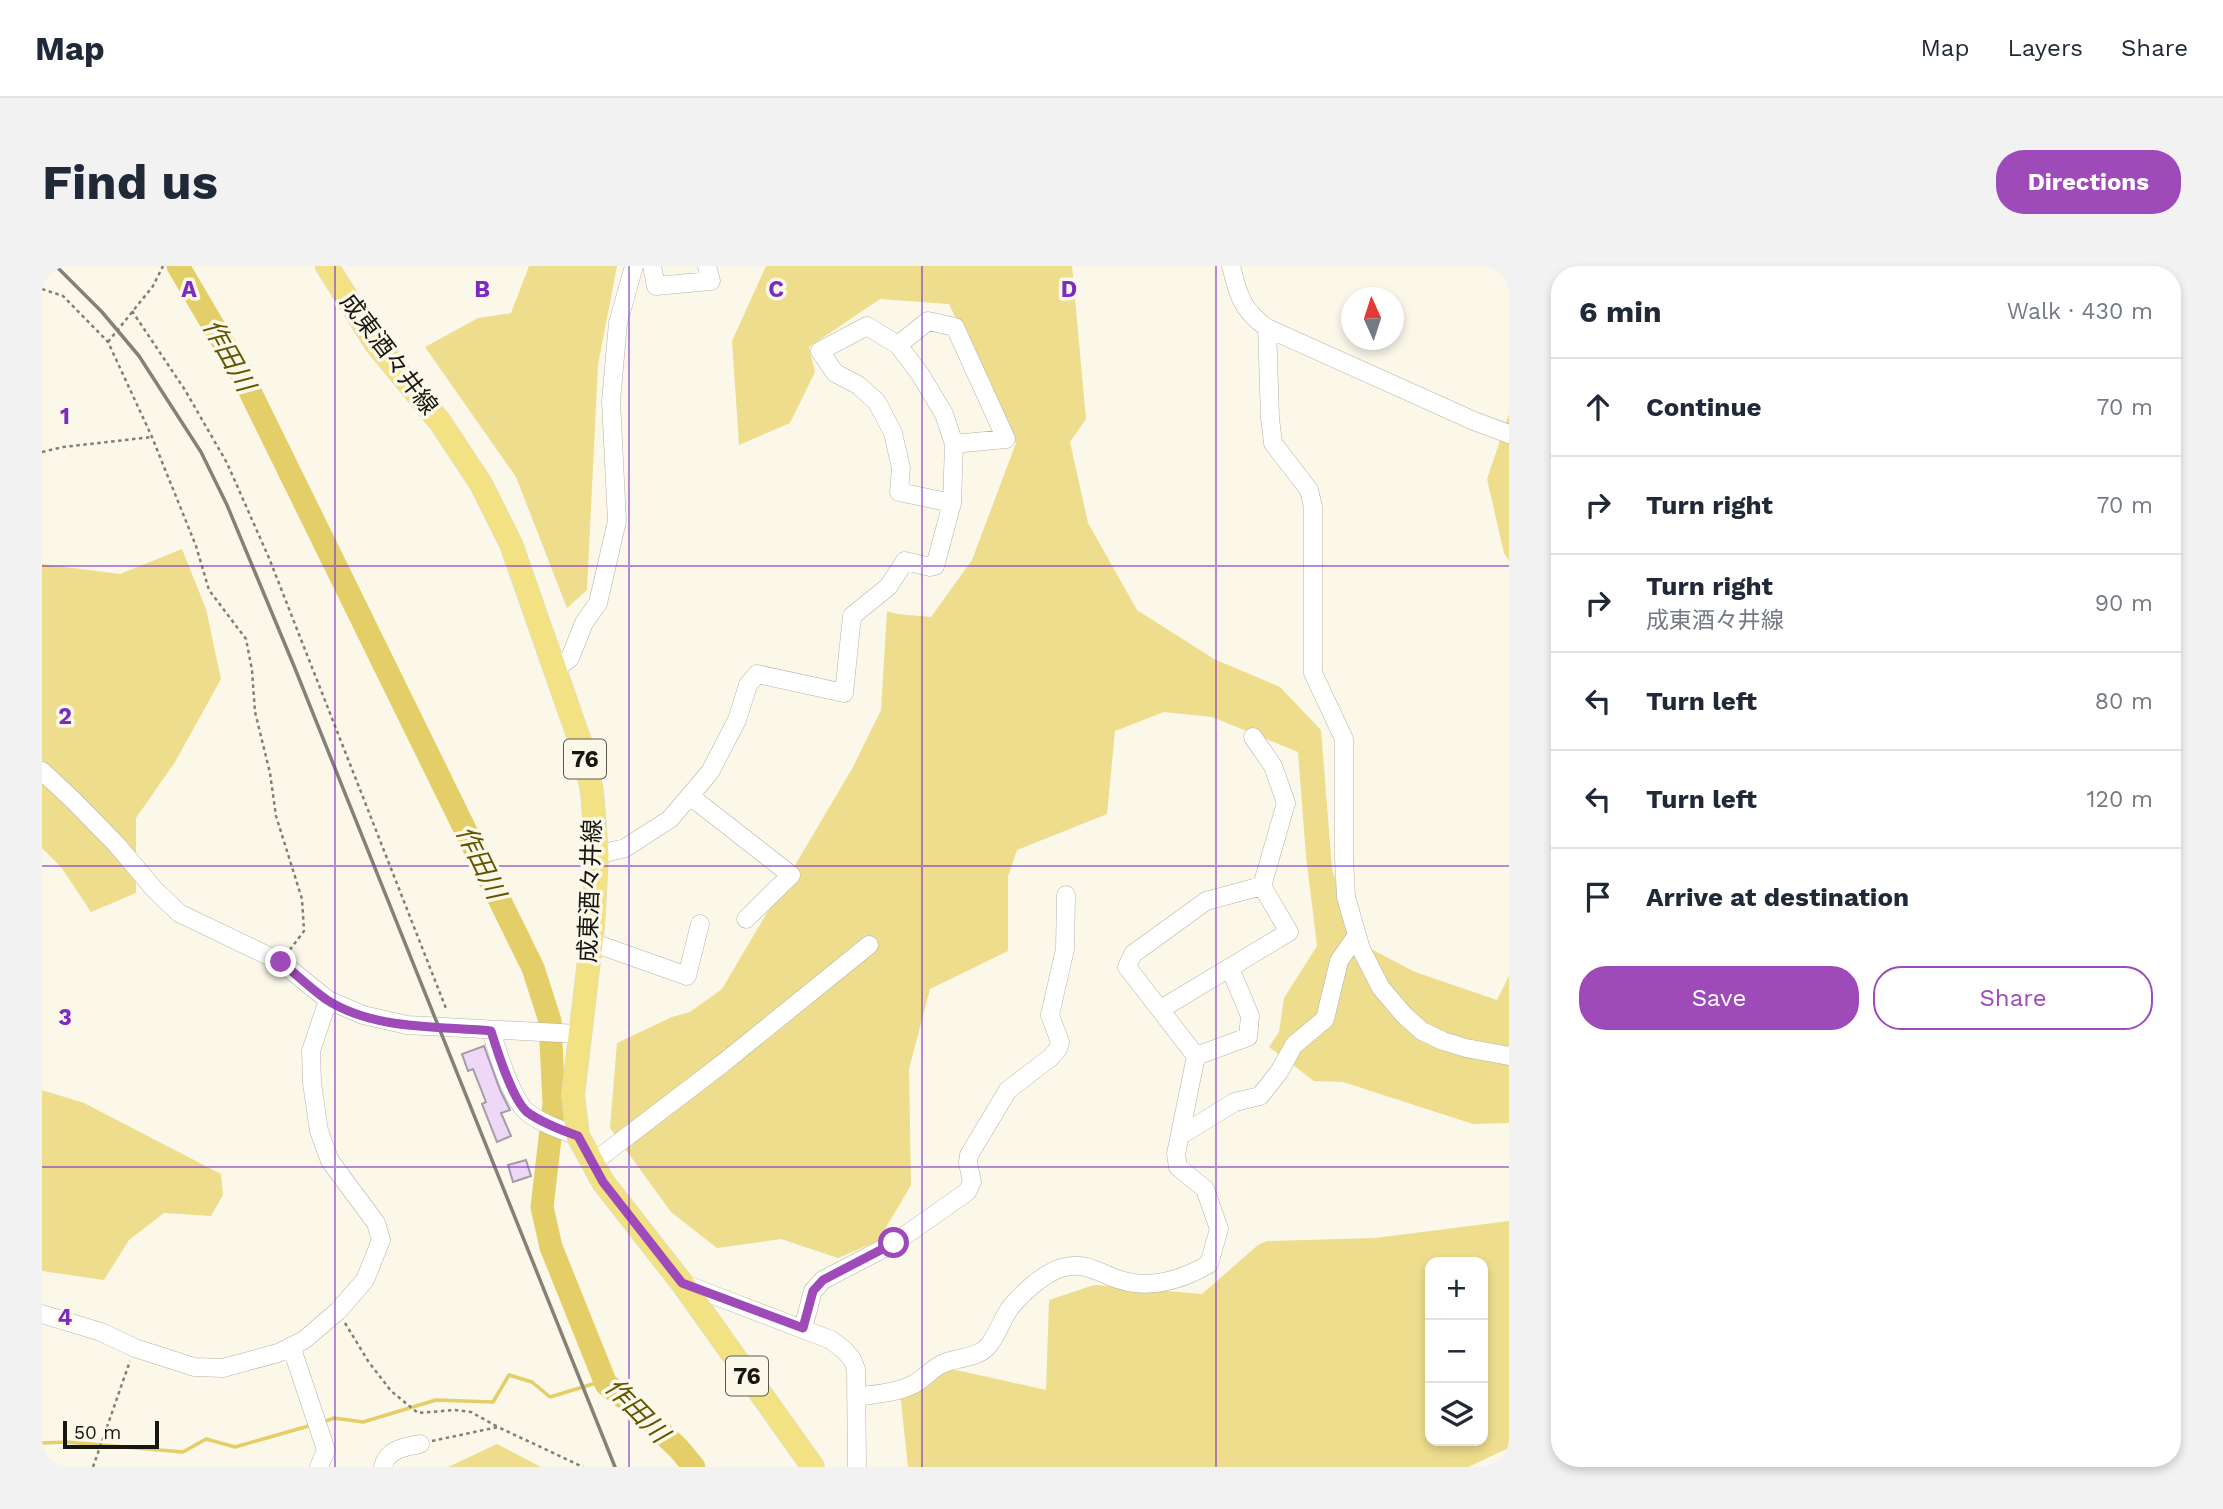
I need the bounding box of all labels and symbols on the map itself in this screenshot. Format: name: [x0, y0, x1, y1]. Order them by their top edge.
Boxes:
text: A: [181, 276, 197, 303]
text: B: [474, 276, 490, 303]
text: C: [768, 276, 784, 303]
text: D: [1061, 276, 1077, 303]
north arrow: [1341, 287, 1404, 350]
street label: 成東酒々井線: [334, 288, 444, 420]
water label: 作田川: [197, 314, 262, 399]
text: 1: [60, 403, 70, 430]
text: 2: [58, 703, 72, 730]
road number: 76: [564, 740, 606, 778]
street label: 成東酒々井線: [573, 819, 607, 963]
water label: 作田川: [450, 820, 513, 906]
route end: [265, 946, 296, 977]
text: 3: [58, 1004, 72, 1031]
route start: [878, 1227, 909, 1258]
text: 4: [58, 1304, 73, 1331]
road number: 76: [726, 1357, 768, 1396]
water label: 作田川: [599, 1372, 677, 1451]
scale bar: [63, 1418, 159, 1450]

